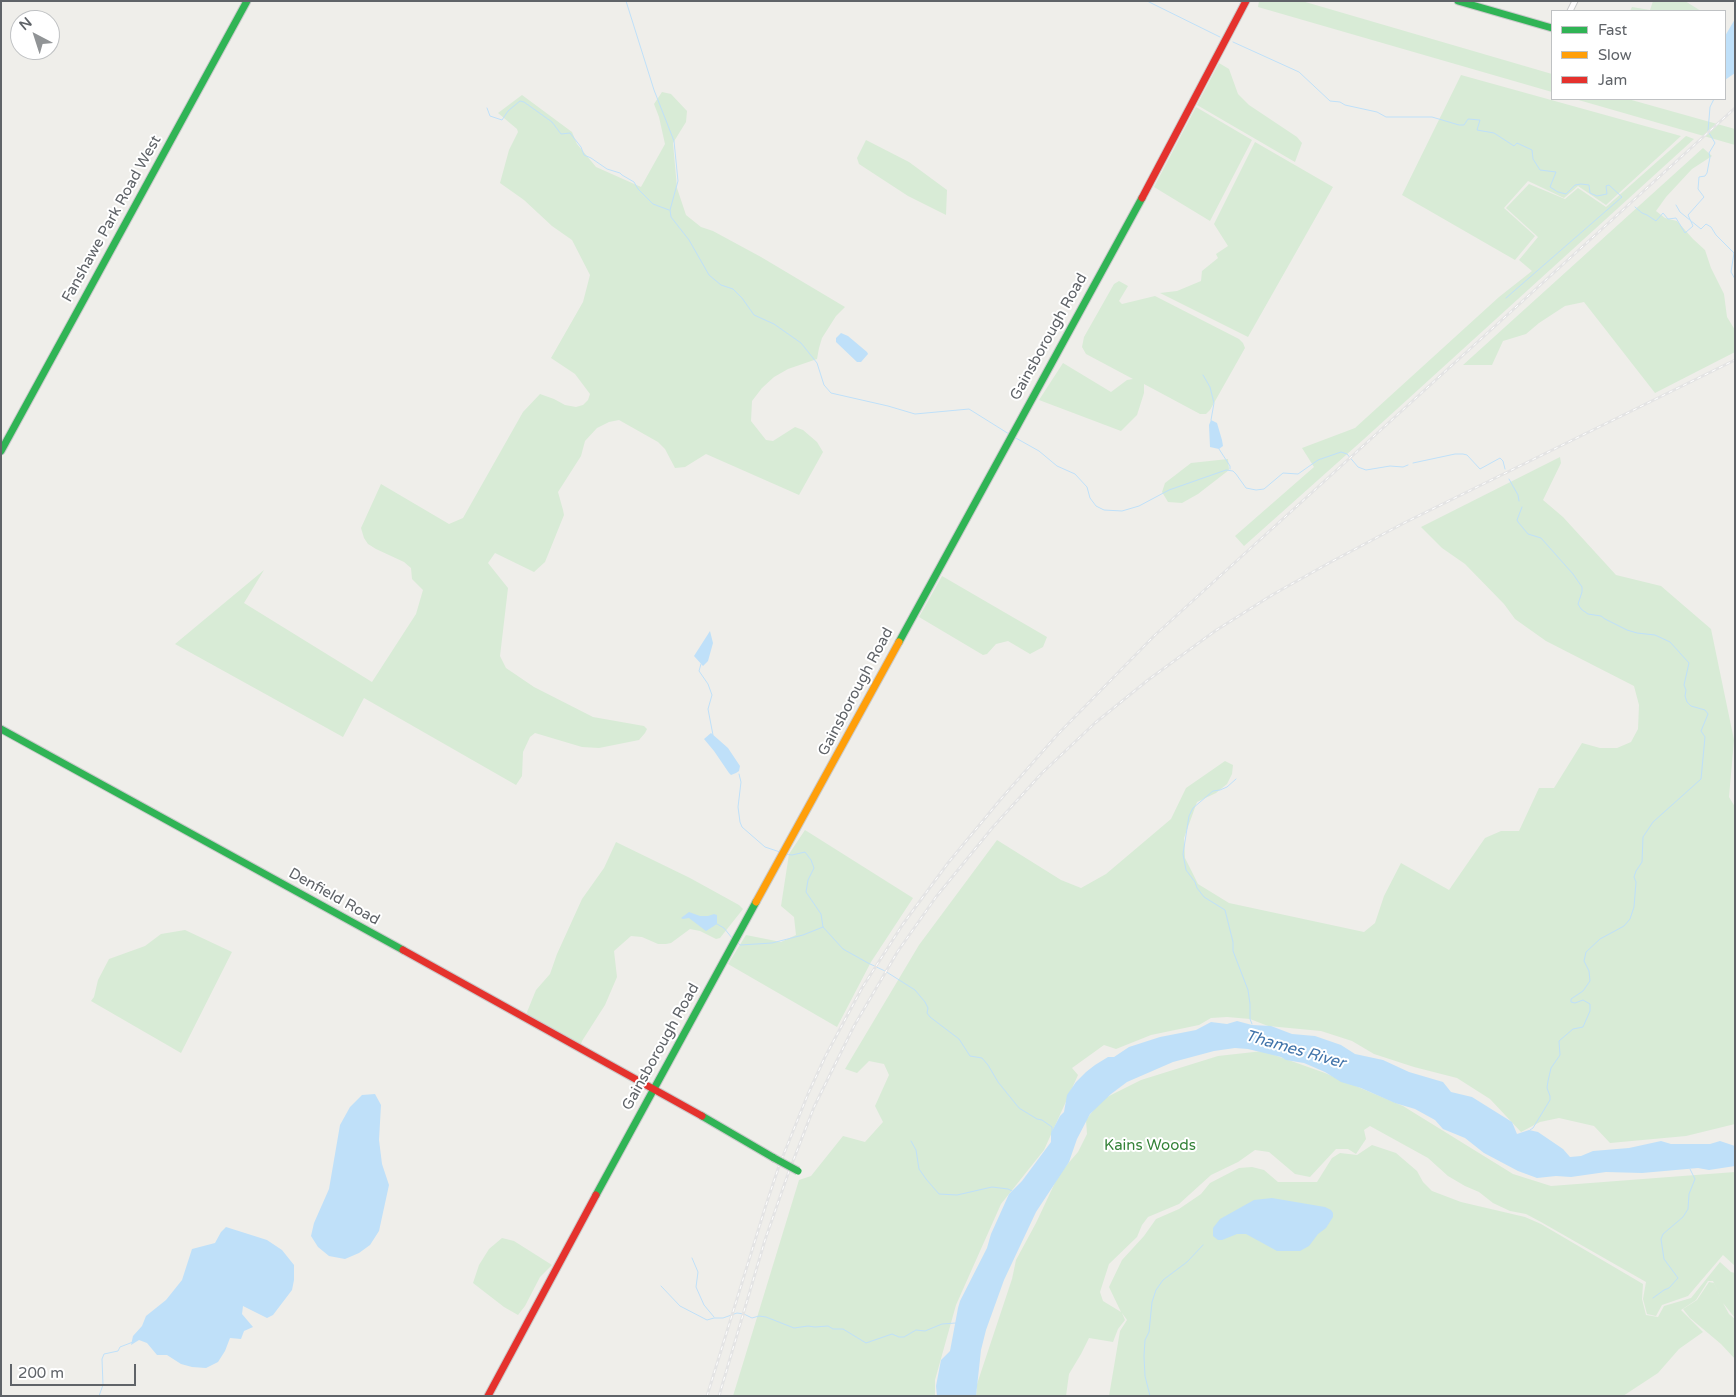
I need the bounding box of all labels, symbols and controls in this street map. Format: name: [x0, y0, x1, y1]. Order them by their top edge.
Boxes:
north arrow: [10, 10, 60, 60]
legend: [1551, 10, 1726, 100]
text: N: [16, 14, 35, 34]
text: Fast: [1598, 21, 1627, 39]
text: Slow: [1598, 46, 1632, 64]
text: Jam: [1598, 71, 1627, 89]
street label: Fanshawe Park Road West: [59, 133, 165, 305]
street label: Gainsborough Road: [1007, 270, 1091, 404]
street label: Gainsborough Road: [815, 625, 897, 759]
street label: Denfield Road: [285, 865, 383, 929]
street label: Gainsborough Road: [619, 980, 703, 1114]
water label: Thames River: [1243, 1027, 1347, 1073]
park label: Kains Woods: [1104, 1137, 1196, 1155]
scale bar: [12, 1354, 139, 1386]
text: 200 m: [18, 1364, 64, 1382]

